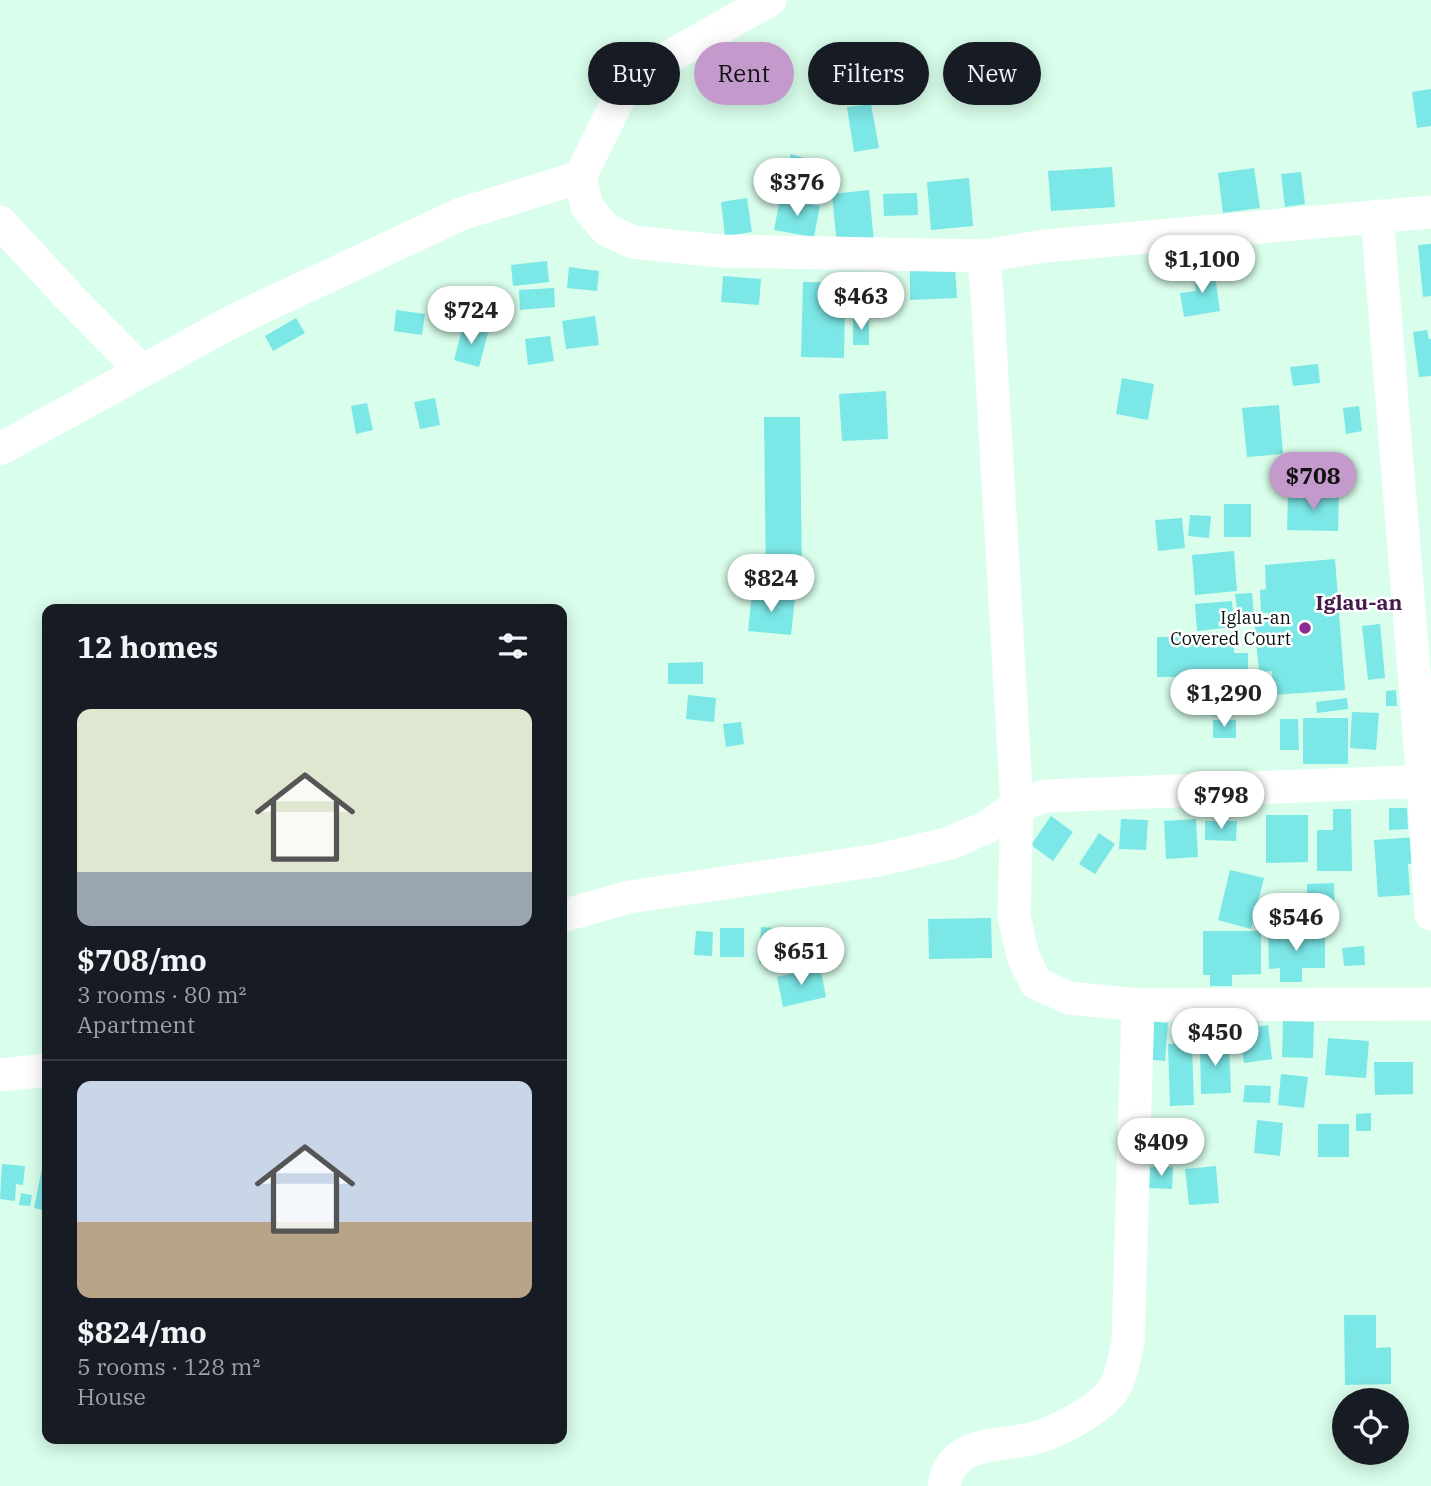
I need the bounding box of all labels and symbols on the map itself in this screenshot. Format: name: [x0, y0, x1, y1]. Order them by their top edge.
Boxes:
pin: $376: [756, 158, 838, 218]
pin: $1,100: [1145, 236, 1259, 295]
pin: $463: [820, 272, 902, 332]
pin: $724: [430, 286, 512, 346]
pin: $708: [1272, 452, 1354, 512]
pin: $824: [730, 554, 812, 614]
district label: Iglau-an: [1316, 588, 1403, 616]
place label: Iglau-an Covered Court: [1170, 606, 1291, 650]
marker: Iglau-an Covered Court: [1297, 620, 1313, 636]
pin: $1,290: [1167, 670, 1281, 729]
pin: $798: [1180, 772, 1262, 831]
pin: $546: [1255, 894, 1337, 953]
pin: $651: [760, 928, 842, 987]
pin: $450: [1174, 1009, 1256, 1068]
pin: $409: [1120, 1118, 1202, 1178]

